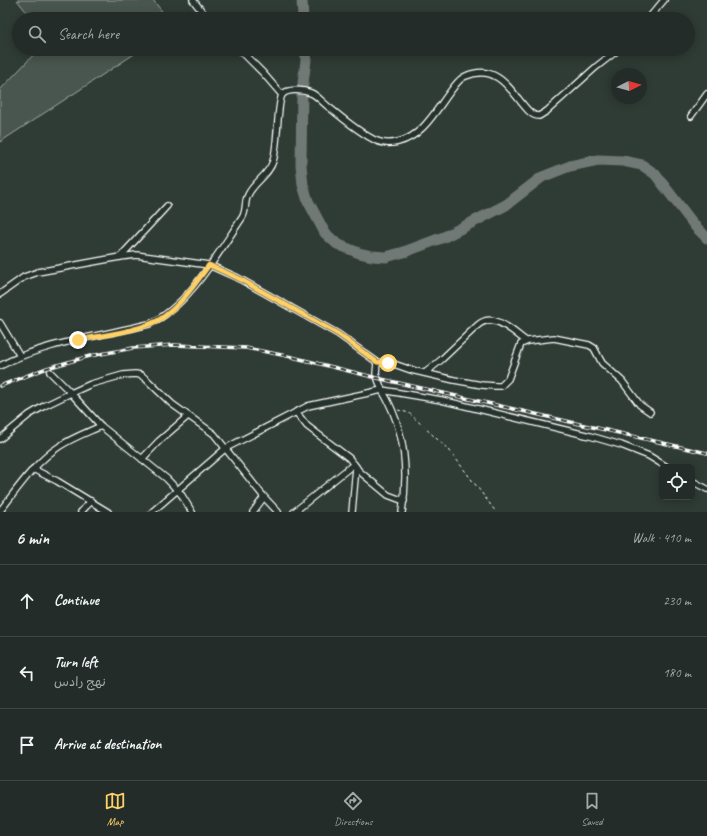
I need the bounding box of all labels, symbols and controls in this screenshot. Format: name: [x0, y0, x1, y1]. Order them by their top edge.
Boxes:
search box: [12, 12, 695, 56]
icon: search: [26, 23, 48, 45]
text: Search here: [58, 25, 119, 44]
north arrow: [611, 68, 647, 104]
route end: [69, 331, 87, 349]
route start: [379, 354, 397, 372]
map controls: [659, 464, 695, 500]
button: locate: [659, 464, 695, 500]
text: 6 min: [16, 528, 49, 549]
text: Walk · 410 m: [632, 530, 691, 546]
icon: ahead: [16, 590, 38, 612]
text: Continue: [54, 591, 99, 610]
text: 230 m: [663, 593, 691, 609]
text: Turn left: [54, 653, 97, 672]
icon: left: [16, 662, 38, 684]
text: 180 m: [663, 665, 691, 681]
text: نهج رادس: [54, 674, 106, 690]
icon: arrive: [16, 734, 38, 756]
text: Arrive at destination: [54, 735, 161, 754]
tab: Map: [104, 790, 126, 828]
tab: Directions: [334, 790, 373, 828]
tab: Saved: [581, 790, 603, 828]

